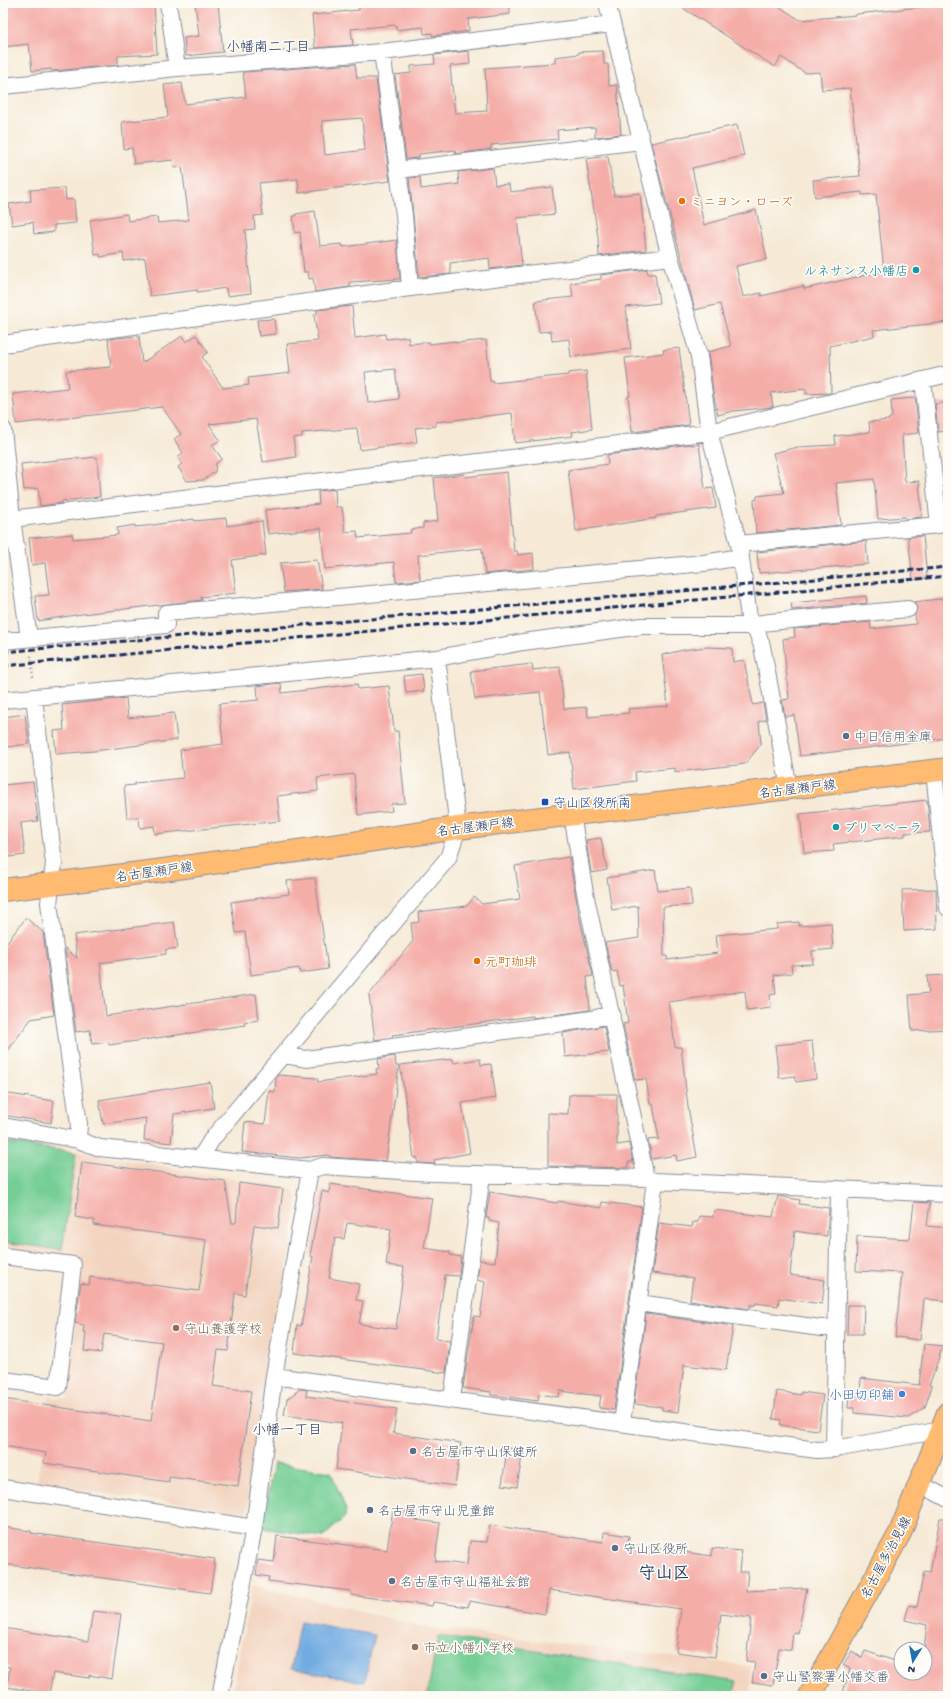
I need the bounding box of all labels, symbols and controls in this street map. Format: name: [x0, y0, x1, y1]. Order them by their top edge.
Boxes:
district label: 小幡南二丁目: [226, 40, 310, 57]
marker: ミニヨン・ローズ: [677, 196, 687, 206]
place label: ミニヨン・ローズ: [690, 196, 793, 211]
place label: ルネサンス小幡店: [804, 265, 908, 280]
marker: ルネサンス小幡店: [911, 265, 921, 275]
marker: 中日信用金庫: [841, 731, 851, 741]
place label: 中日信用金庫: [854, 731, 932, 746]
street label: 名古屋瀬戸線: [758, 777, 838, 803]
marker: 守山区役所南: [540, 797, 550, 807]
place label: 守山区役所南: [553, 797, 631, 812]
street label: 名古屋瀬戸線: [436, 815, 516, 841]
marker: プリマベーラ: [831, 822, 841, 832]
place label: プリマベーラ: [844, 822, 922, 837]
street label: 名古屋瀬戸線: [115, 859, 195, 886]
place label: 元町珈琲: [485, 955, 537, 971]
marker: 元町珈琲: [472, 956, 482, 966]
place label: 守山養護学校: [184, 1322, 262, 1338]
marker: 守山養護学校: [171, 1323, 181, 1333]
place label: 小田切印舗: [829, 1389, 894, 1404]
marker: 小田切印舗: [897, 1389, 907, 1399]
district label: 小幡一丁目: [252, 1423, 322, 1440]
place label: 名古屋市守山保健所: [421, 1445, 538, 1461]
marker: 名古屋市守山保健所: [408, 1446, 418, 1456]
place label: 名古屋市守山児童館: [378, 1504, 495, 1520]
marker: 名古屋市守山児童館: [365, 1505, 375, 1515]
street label: 名古屋多治見線: [858, 1513, 916, 1602]
marker: 守山区役所: [610, 1543, 620, 1553]
place label: 守山区役所: [623, 1543, 688, 1558]
district label: 守山区: [639, 1564, 690, 1585]
place label: 名古屋市守山福祉会館: [400, 1575, 530, 1591]
marker: 名古屋市守山福祉会館: [387, 1576, 397, 1586]
north arrow: [893, 1641, 933, 1681]
marker: 市立小幡小学校: [410, 1642, 420, 1652]
place label: 市立小幡小学校: [423, 1642, 514, 1657]
text: N: [907, 1662, 916, 1675]
place label: 守山警察署小幡交番: [772, 1670, 889, 1686]
marker: 守山警察署小幡交番: [759, 1671, 769, 1681]

